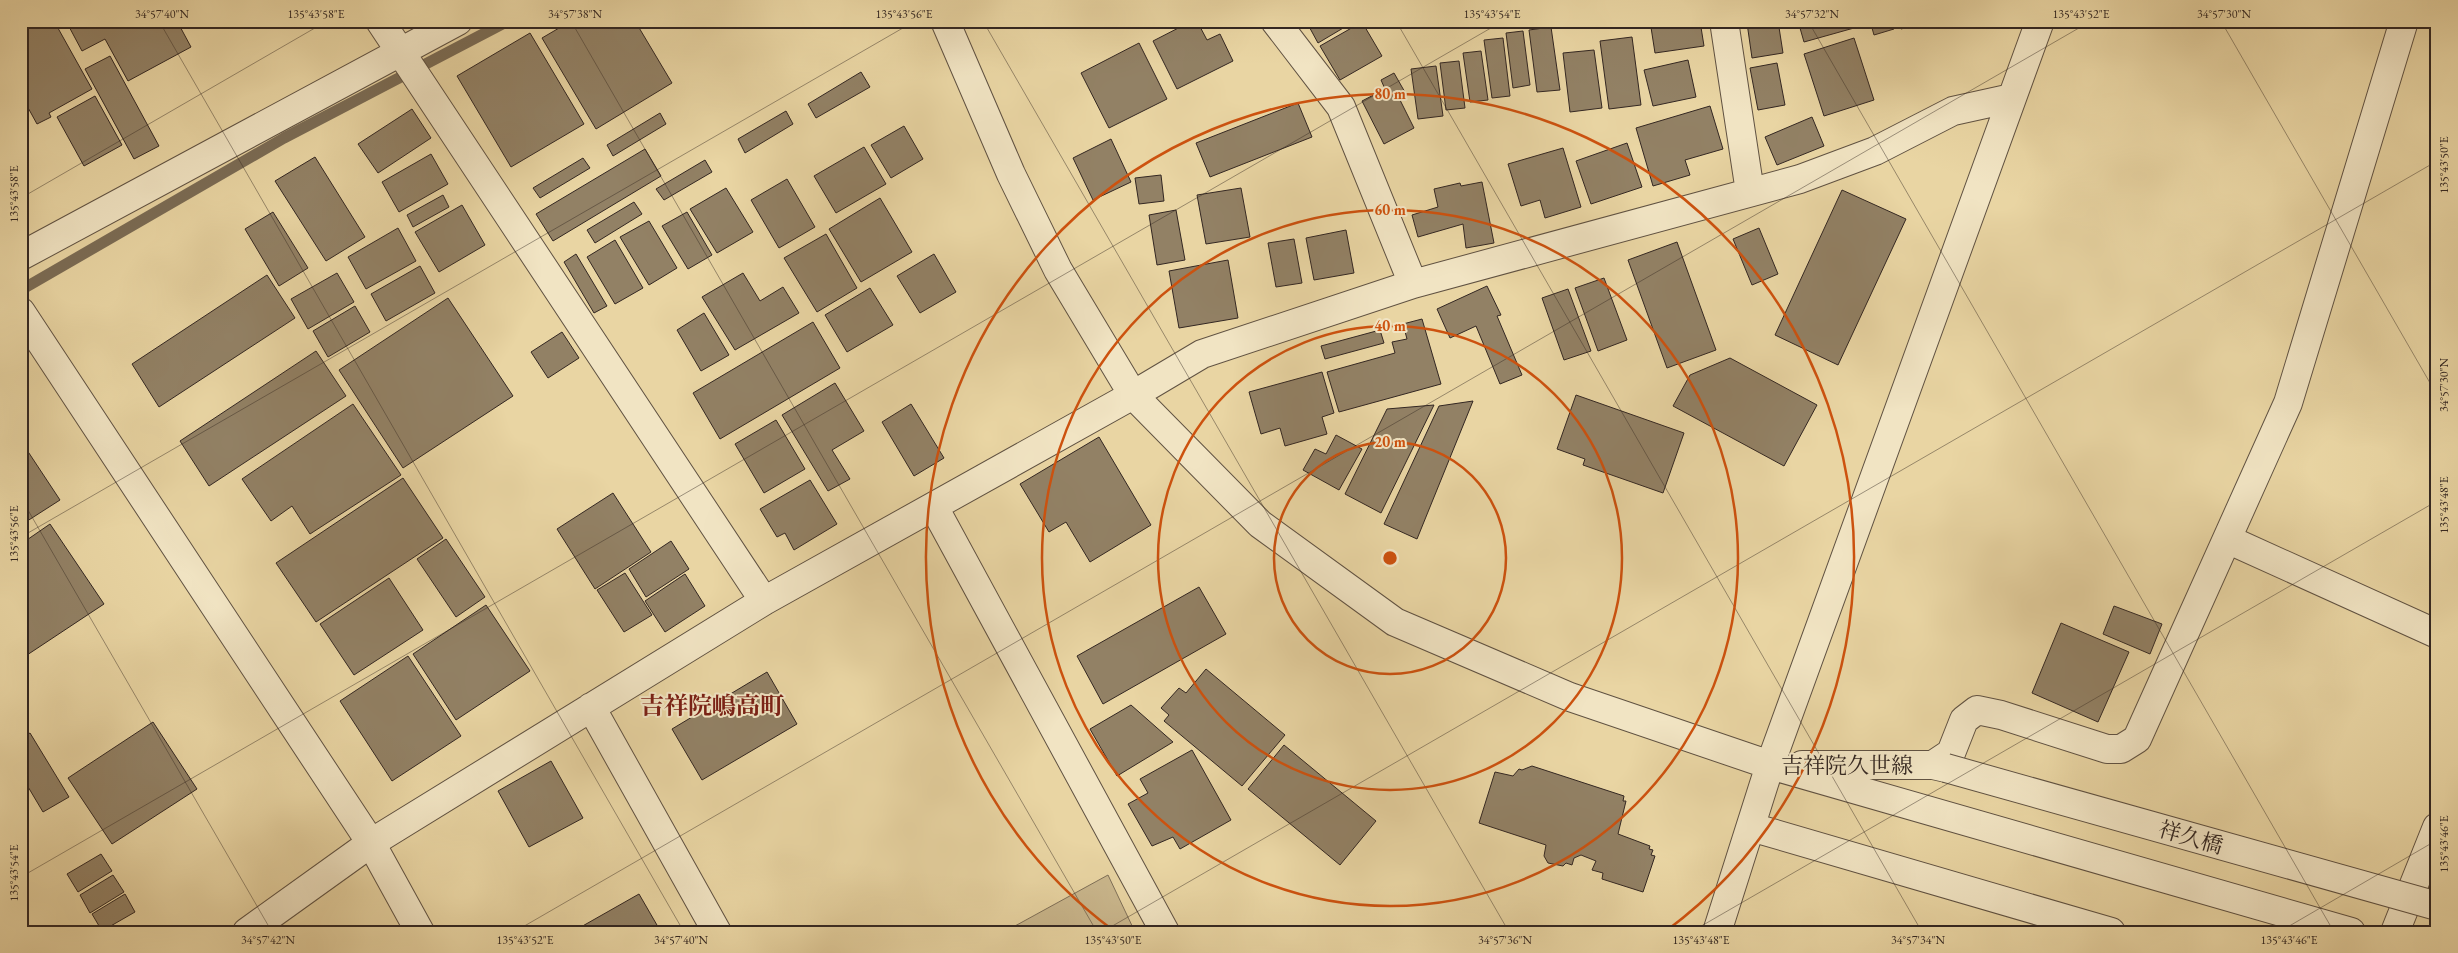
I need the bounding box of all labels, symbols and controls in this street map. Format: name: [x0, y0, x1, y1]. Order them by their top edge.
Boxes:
text: 34°57'40"N: [135, 6, 189, 22]
text: 135°43'58"E: [288, 6, 345, 22]
text: 34°57'38"N: [548, 6, 602, 22]
text: 135°43'56"E: [876, 6, 933, 22]
text: 135°43'54"E: [1464, 6, 1521, 22]
text: 34°57'32"N: [1785, 6, 1839, 22]
text: 135°43'52"E: [2053, 6, 2110, 22]
text: 34°57'30"N: [2197, 6, 2251, 22]
text: 80 m: [1374, 84, 1406, 103]
text: 135°43'50"E: [2436, 136, 2452, 193]
text: 135°43'58"E: [6, 165, 22, 222]
text: 60 m: [1374, 200, 1406, 219]
text: 40 m: [1374, 316, 1406, 335]
text: 34°57'30"N: [2436, 358, 2452, 412]
text: 20 m: [1374, 432, 1406, 451]
text: 135°43'48"E: [2436, 476, 2452, 533]
text: 135°43'56"E: [6, 505, 22, 562]
centre of rings: [1381, 549, 1399, 567]
district label: 吉祥院嶋高町: [640, 690, 784, 721]
street label: 吉祥院久世線: [1781, 751, 1913, 780]
street label: 祥久橋: [2155, 814, 2227, 861]
text: 135°43'46"E: [2436, 815, 2452, 872]
text: 135°43'54"E: [6, 844, 22, 901]
text: 34°57'42"N: [241, 932, 295, 948]
text: 135°43'52"E: [497, 932, 554, 948]
text: 34°57'40"N: [654, 932, 708, 948]
text: 135°43'50"E: [1085, 932, 1142, 948]
text: 34°57'36"N: [1478, 932, 1532, 948]
text: 135°43'48"E: [1673, 932, 1730, 948]
text: 34°57'34"N: [1891, 932, 1945, 948]
text: 135°43'46"E: [2261, 932, 2318, 948]

